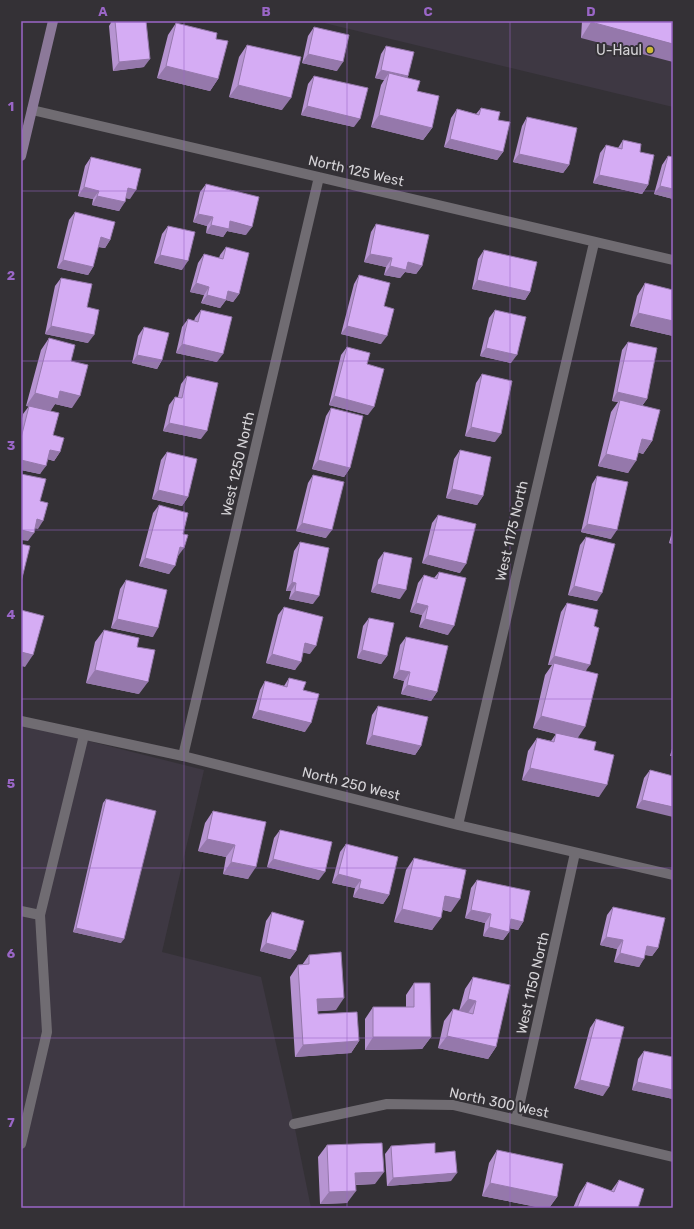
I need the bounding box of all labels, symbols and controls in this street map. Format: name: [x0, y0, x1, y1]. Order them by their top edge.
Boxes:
text: A: [98, 4, 108, 19]
text: B: [261, 4, 271, 19]
text: C: [423, 4, 433, 19]
text: D: [586, 4, 596, 19]
place label: U-Haul: [596, 42, 642, 59]
marker: U-Haul: [645, 45, 655, 55]
text: 1: [8, 99, 14, 114]
street label: North 125 West: [307, 152, 406, 190]
text: 2: [7, 268, 15, 283]
street label: West 1250 North: [218, 410, 258, 518]
text: 3: [7, 438, 16, 453]
street label: West 1175 North: [492, 479, 532, 583]
text: 4: [7, 607, 16, 622]
street label: North 250 West: [300, 764, 402, 805]
text: 5: [7, 776, 15, 791]
street label: West 1150 North: [513, 930, 553, 1036]
text: 6: [7, 946, 16, 961]
street label: North 300 West: [448, 1084, 551, 1122]
text: 7: [7, 1115, 15, 1130]

